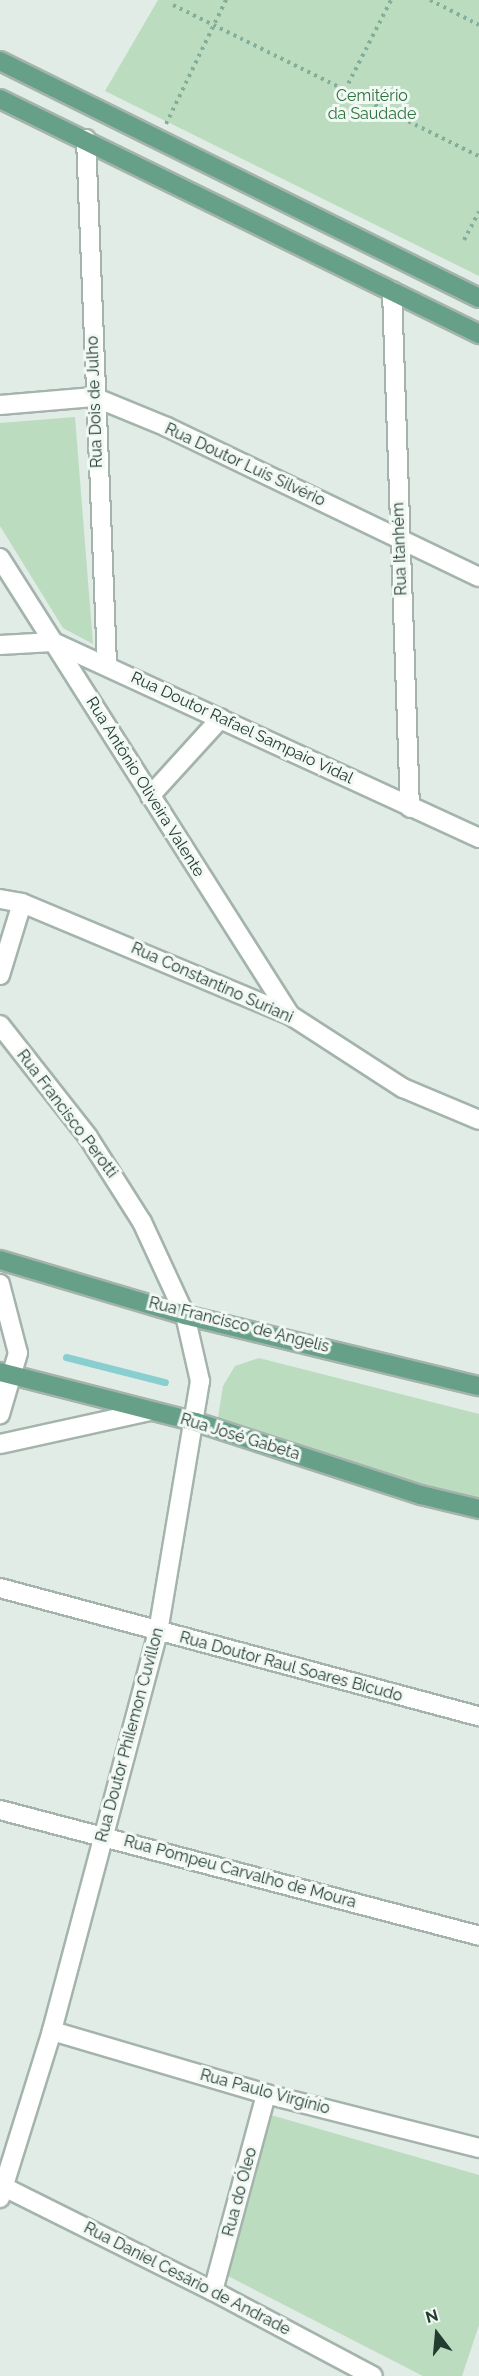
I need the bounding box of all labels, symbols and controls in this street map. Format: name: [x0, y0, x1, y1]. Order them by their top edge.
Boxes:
park label: Cemitério da Saudade: [328, 86, 416, 124]
street label: Rua Dois de Julho: [83, 335, 107, 469]
street label: Rua Doutor Luis Silvério: [162, 419, 328, 511]
street label: Rua Itanhém: [389, 502, 411, 596]
street label: Rua Doutor Rafael Sampaio Vidal: [127, 668, 357, 788]
street label: Rua Antônio Oliveira Valente: [81, 693, 209, 881]
street label: Rua Constantino Suriani: [128, 939, 296, 1027]
street label: Rua Francisco Perotti: [13, 1046, 121, 1182]
street label: Rua Francisco de Angelis: [147, 1293, 331, 1357]
street label: Rua José Gabeta: [178, 1410, 302, 1464]
street label: Rua Doutor Philemon Cuvillon: [92, 1625, 168, 1845]
street label: Rua Doutor Raul Soares Bicudo: [177, 1628, 405, 1706]
street label: Rua Pompeu Carvalho de Moura: [122, 1832, 358, 1912]
street label: Rua Paulo Virgínio: [198, 2065, 332, 2119]
street label: Rua do Óleo: [219, 2145, 261, 2239]
street label: Rua Daniel Cesário de Andrade: [80, 2218, 294, 2340]
north arrow: [407, 2304, 467, 2364]
text: N: [423, 2305, 440, 2327]

